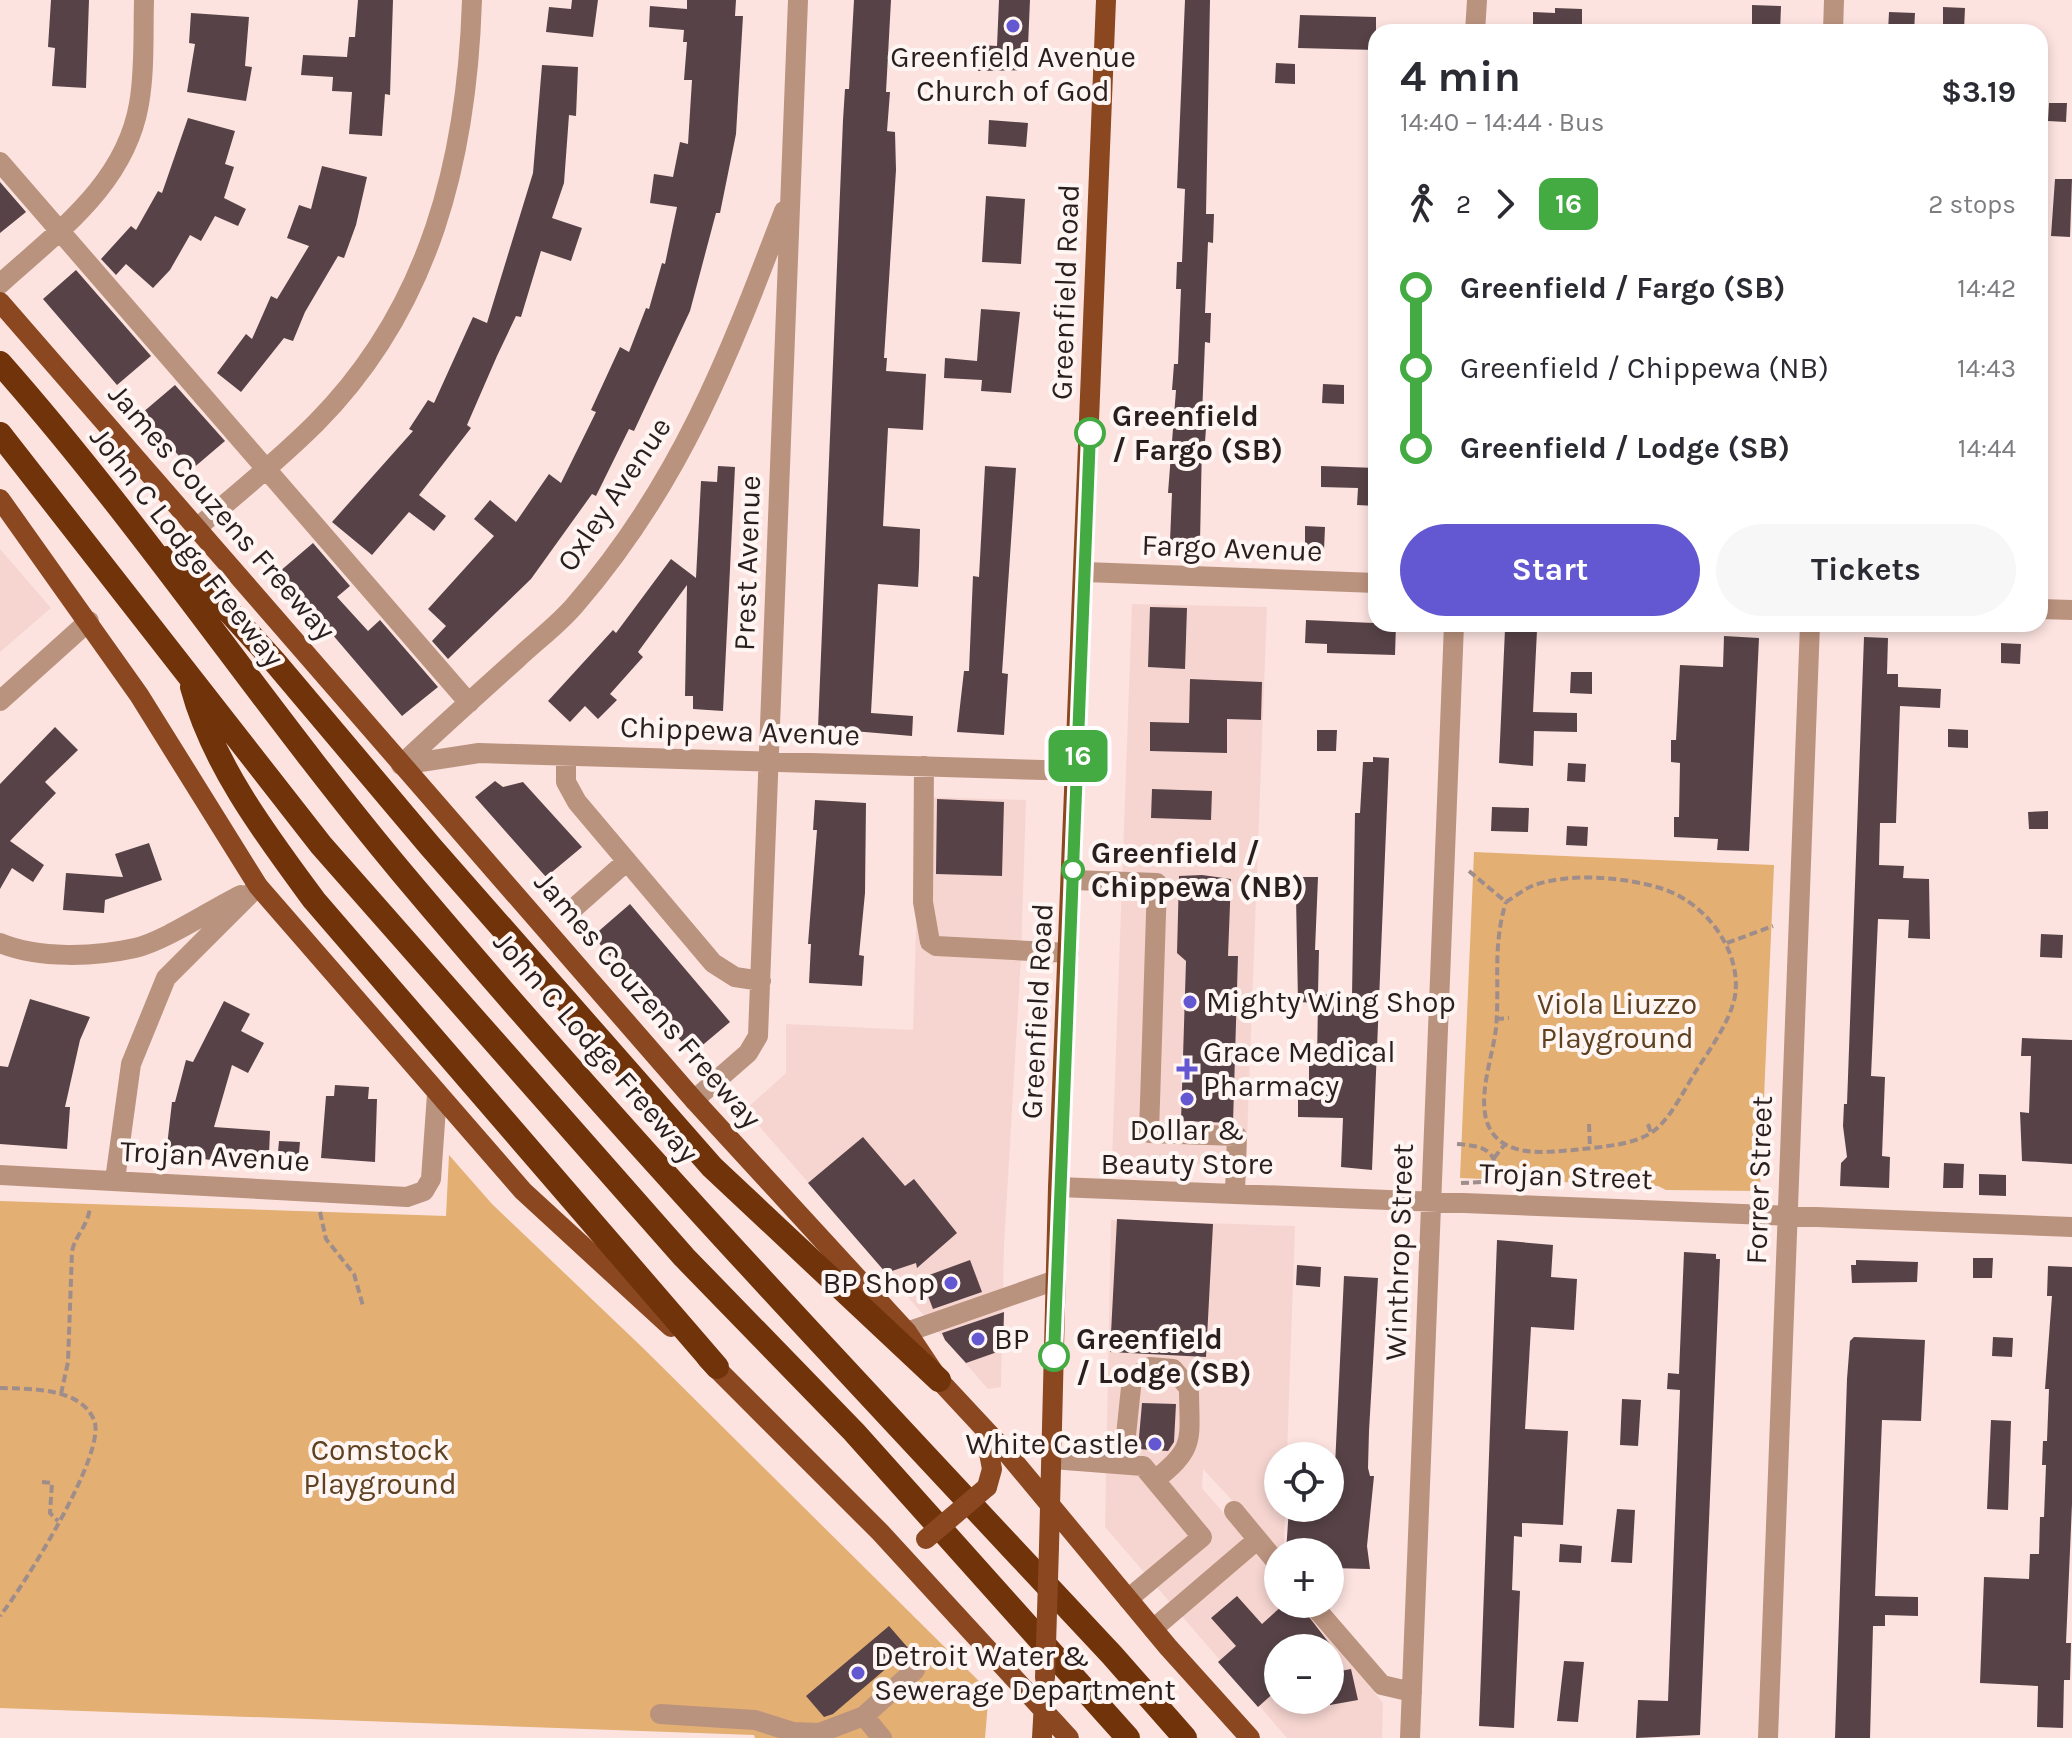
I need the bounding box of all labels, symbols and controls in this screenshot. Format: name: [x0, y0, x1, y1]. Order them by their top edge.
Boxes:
marker: Greenfield Avenue Church of God: [1004, 17, 1022, 35]
place label: Greenfield Avenue Church of God: [890, 39, 1136, 109]
text: 4 min: [1400, 51, 1521, 102]
text: $3.19: [1941, 74, 2016, 110]
text: 14:40 – 14:44 · Bus: [1400, 107, 1604, 138]
icon: walk: [1400, 182, 1444, 226]
icon: forward: [1483, 182, 1527, 226]
street label: Greenfield Road: [1043, 183, 1087, 401]
text: 16: [1555, 187, 1582, 220]
text: 2: [1456, 189, 1471, 220]
text: 2 stops: [1928, 189, 2016, 220]
text: Greenfield / Fargo (SB): [1460, 270, 1786, 306]
text: 14:42: [1957, 273, 2016, 304]
text: Greenfield / Chippewa (NB): [1460, 350, 1829, 386]
text: 14:43: [1957, 353, 2016, 384]
street label: James Couzens Freeway: [101, 376, 343, 648]
place label: Greenfield / Fargo (SB): [1112, 398, 1283, 468]
street label: Oxley Avenue: [549, 410, 679, 578]
marker: Greenfield / Fargo (SB): [1075, 418, 1105, 448]
street label: John C Lodge Freeway: [82, 420, 292, 674]
text: Greenfield / Lodge (SB): [1460, 430, 1790, 466]
text: 14:44: [1958, 433, 2016, 464]
street label: Prest Avenue: [726, 475, 768, 651]
button: Start: [1400, 524, 1700, 616]
button: Tickets: [1716, 524, 2016, 616]
street label: Fargo Avenue: [1141, 527, 1323, 569]
street label: Chippewa Avenue: [619, 709, 861, 753]
line badge: 16: [1042, 730, 1114, 782]
text: 16: [1065, 739, 1091, 772]
place label: Greenfield / Chippewa (NB): [1091, 835, 1304, 905]
marker: Greenfield / Chippewa (NB): [1062, 859, 1084, 881]
street label: James Couzens Freeway: [527, 864, 769, 1136]
street label: Greenfield Road: [1013, 902, 1061, 1120]
street label: John C Lodge Freeway: [486, 924, 706, 1170]
place label: Mighty Wing Shop: [1206, 984, 1456, 1020]
park label: Viola Liuzzo Playground: [1537, 986, 1697, 1056]
marker: Mighty Wing Shop: [1181, 993, 1199, 1011]
place label: Grace Medical Pharmacy: [1203, 1034, 1396, 1104]
marker: Grace Medical Pharmacy: [1178, 1060, 1196, 1078]
marker: Dollar & Beauty Store: [1178, 1090, 1196, 1108]
street label: Forrer Street: [1738, 1095, 1780, 1265]
place label: Dollar & Beauty Store: [1100, 1112, 1274, 1182]
street label: Trojan Avenue: [119, 1133, 311, 1179]
street label: Winthrop Street: [1377, 1143, 1421, 1361]
street label: Trojan Street: [1479, 1155, 1653, 1197]
place label: BP Shop: [822, 1265, 935, 1301]
marker: BP Shop: [942, 1274, 960, 1292]
place label: BP: [994, 1321, 1029, 1357]
place label: Greenfield / Lodge (SB): [1076, 1321, 1251, 1391]
marker: BP: [969, 1330, 987, 1348]
marker: Greenfield / Lodge (SB): [1039, 1341, 1069, 1371]
place label: White Castle: [966, 1426, 1139, 1462]
park label: Comstock Playground: [303, 1432, 457, 1502]
marker: White Castle: [1146, 1435, 1164, 1453]
map controls: [1264, 1442, 1344, 1714]
button: locate: [1264, 1442, 1344, 1522]
button: +: [1264, 1538, 1344, 1618]
button: −: [1264, 1634, 1344, 1714]
place label: Detroit Water & Sewerage Department: [874, 1638, 1176, 1708]
marker: Detroit Water & Sewerage Department: [849, 1664, 867, 1682]

